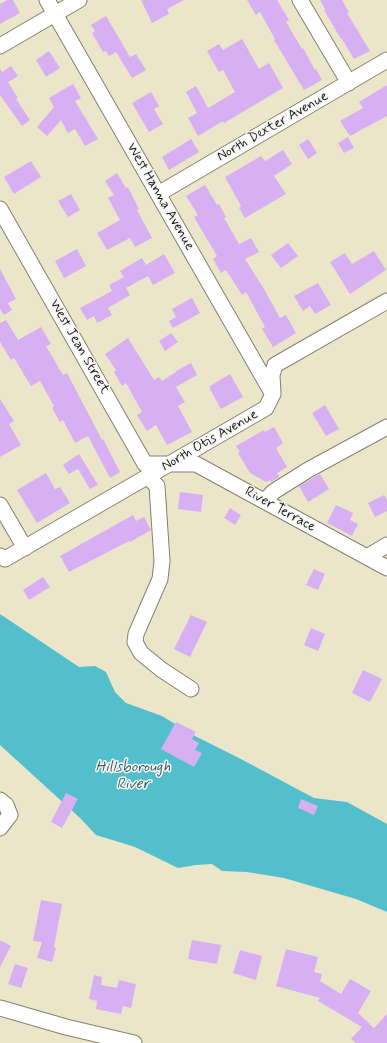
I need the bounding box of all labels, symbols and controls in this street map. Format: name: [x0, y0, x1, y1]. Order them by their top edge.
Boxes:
street label: North Dexter Avenue: [214, 88, 332, 166]
street label: West Hanna Avenue: [122, 140, 198, 254]
street label: West Jean Street: [45, 297, 113, 397]
street label: North Otis Avenue: [159, 407, 261, 475]
street label: River Terrace: [242, 484, 318, 536]
water label: Hillsborough River: [96, 759, 170, 794]

